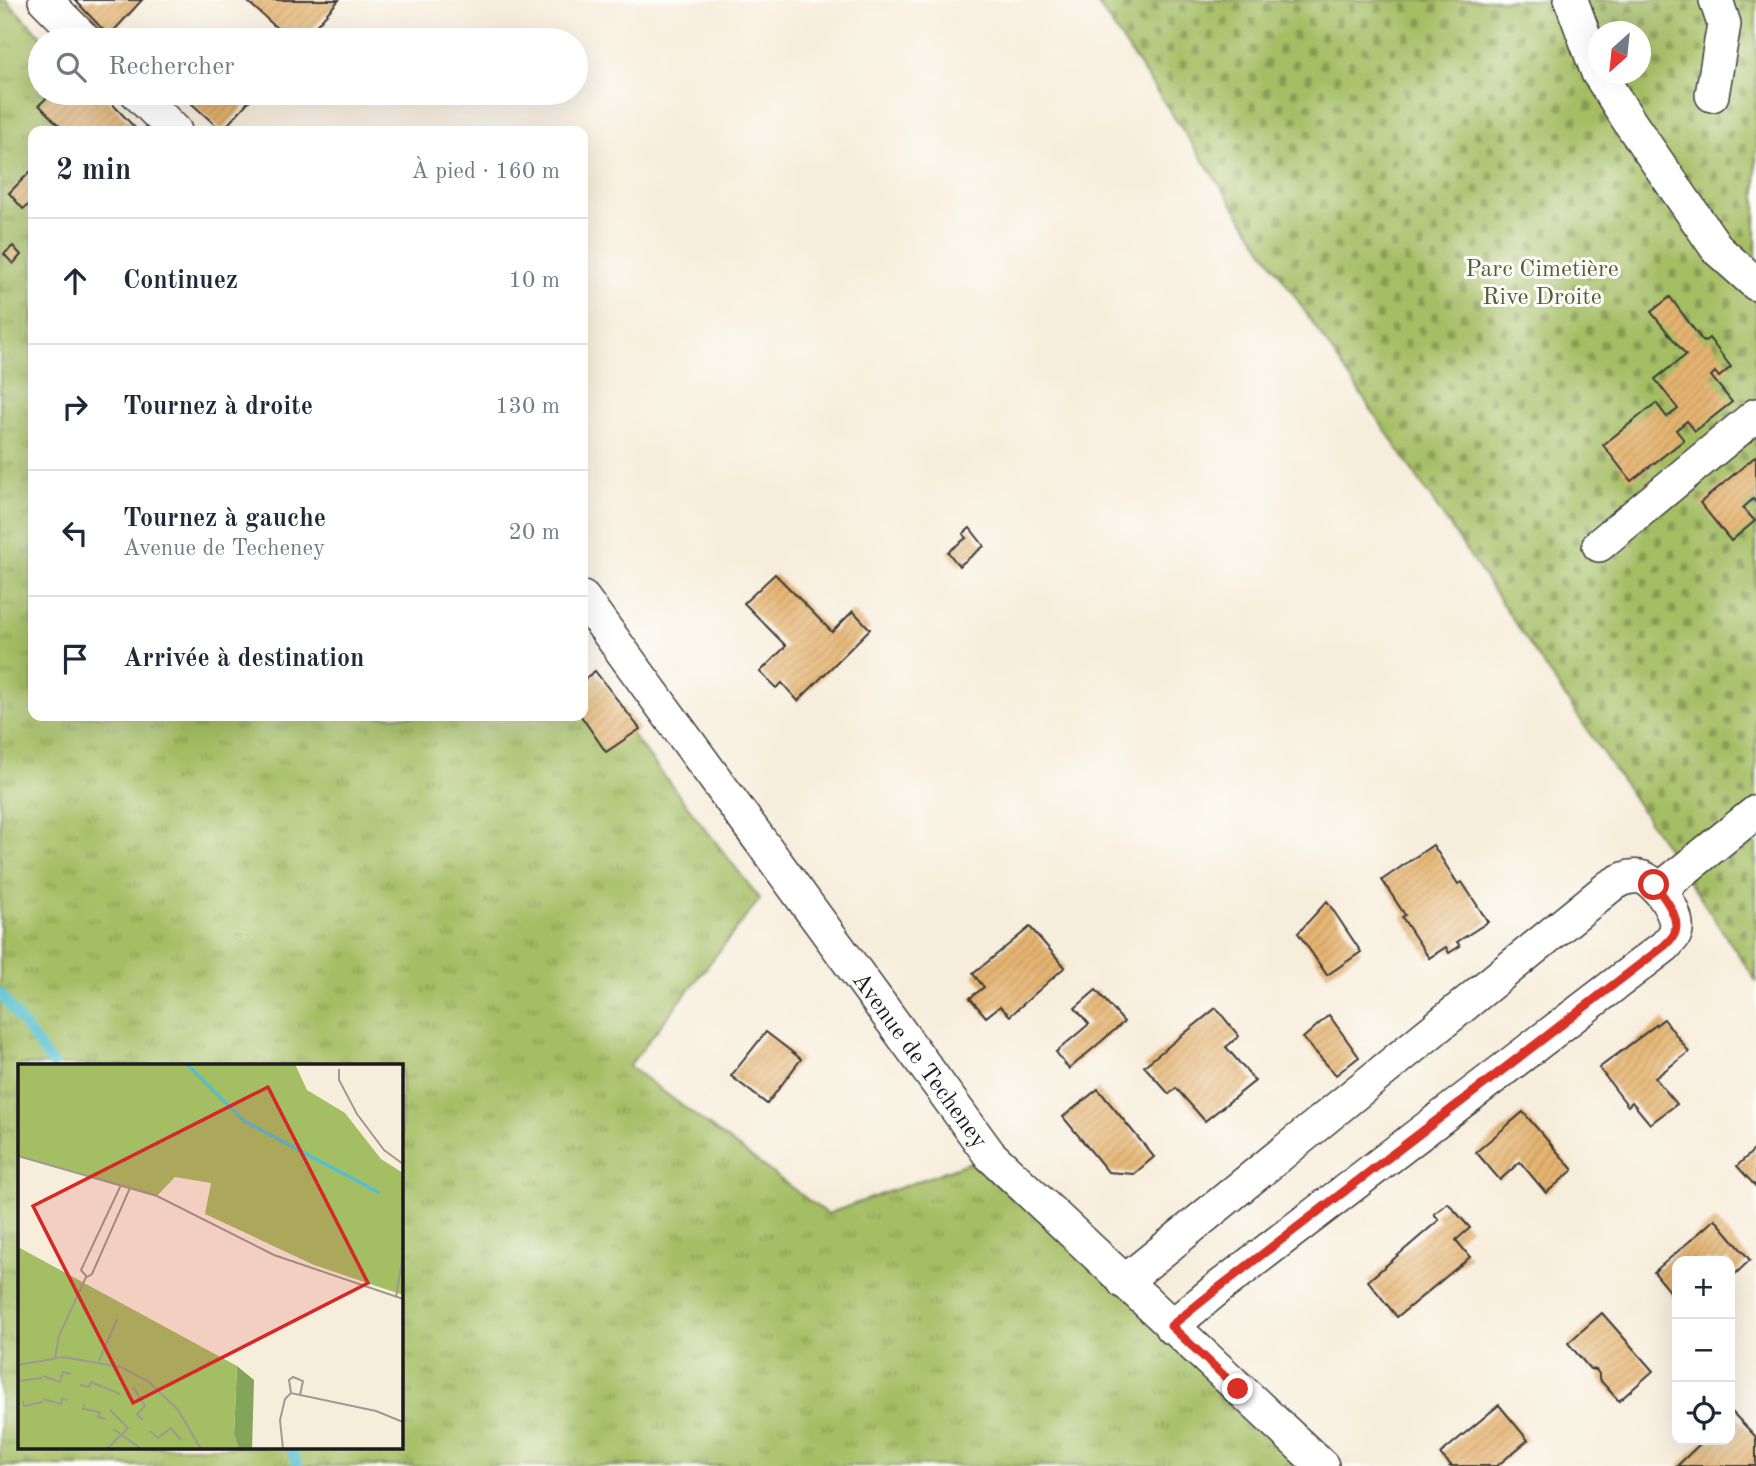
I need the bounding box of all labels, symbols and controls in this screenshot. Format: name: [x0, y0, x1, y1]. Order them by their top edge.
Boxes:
north arrow: [1588, 21, 1651, 84]
search box: [28, 28, 588, 105]
icon: search: [52, 48, 90, 86]
text: Rechercher: [108, 54, 235, 80]
text: 2 min: [56, 156, 131, 186]
text: À pied · 160 m: [411, 160, 560, 183]
park label: Parc Cimetière Rive Droite: [1465, 258, 1619, 310]
icon: ahead: [56, 262, 94, 300]
text: Continuez: [123, 268, 238, 294]
text: 10 m: [509, 269, 560, 292]
icon: right: [56, 388, 94, 426]
text: Tournez à droite: [123, 394, 313, 420]
text: 130 m: [495, 395, 560, 418]
text: Tournez à gauche: [123, 506, 326, 532]
icon: left: [56, 514, 94, 552]
text: 20 m: [509, 521, 560, 544]
text: Avenue de Techeney: [123, 537, 325, 560]
icon: arrive: [56, 640, 94, 678]
text: Arrivée à destination: [123, 646, 365, 672]
route start: [1638, 869, 1669, 900]
street label: Avenue de Techeney: [847, 969, 991, 1154]
inset map: [18, 1064, 402, 1448]
map controls: [1672, 1256, 1735, 1445]
button: +: [1672, 1256, 1735, 1319]
button: −: [1672, 1319, 1735, 1382]
route end: [1222, 1373, 1253, 1404]
button: locate: [1672, 1382, 1735, 1445]

